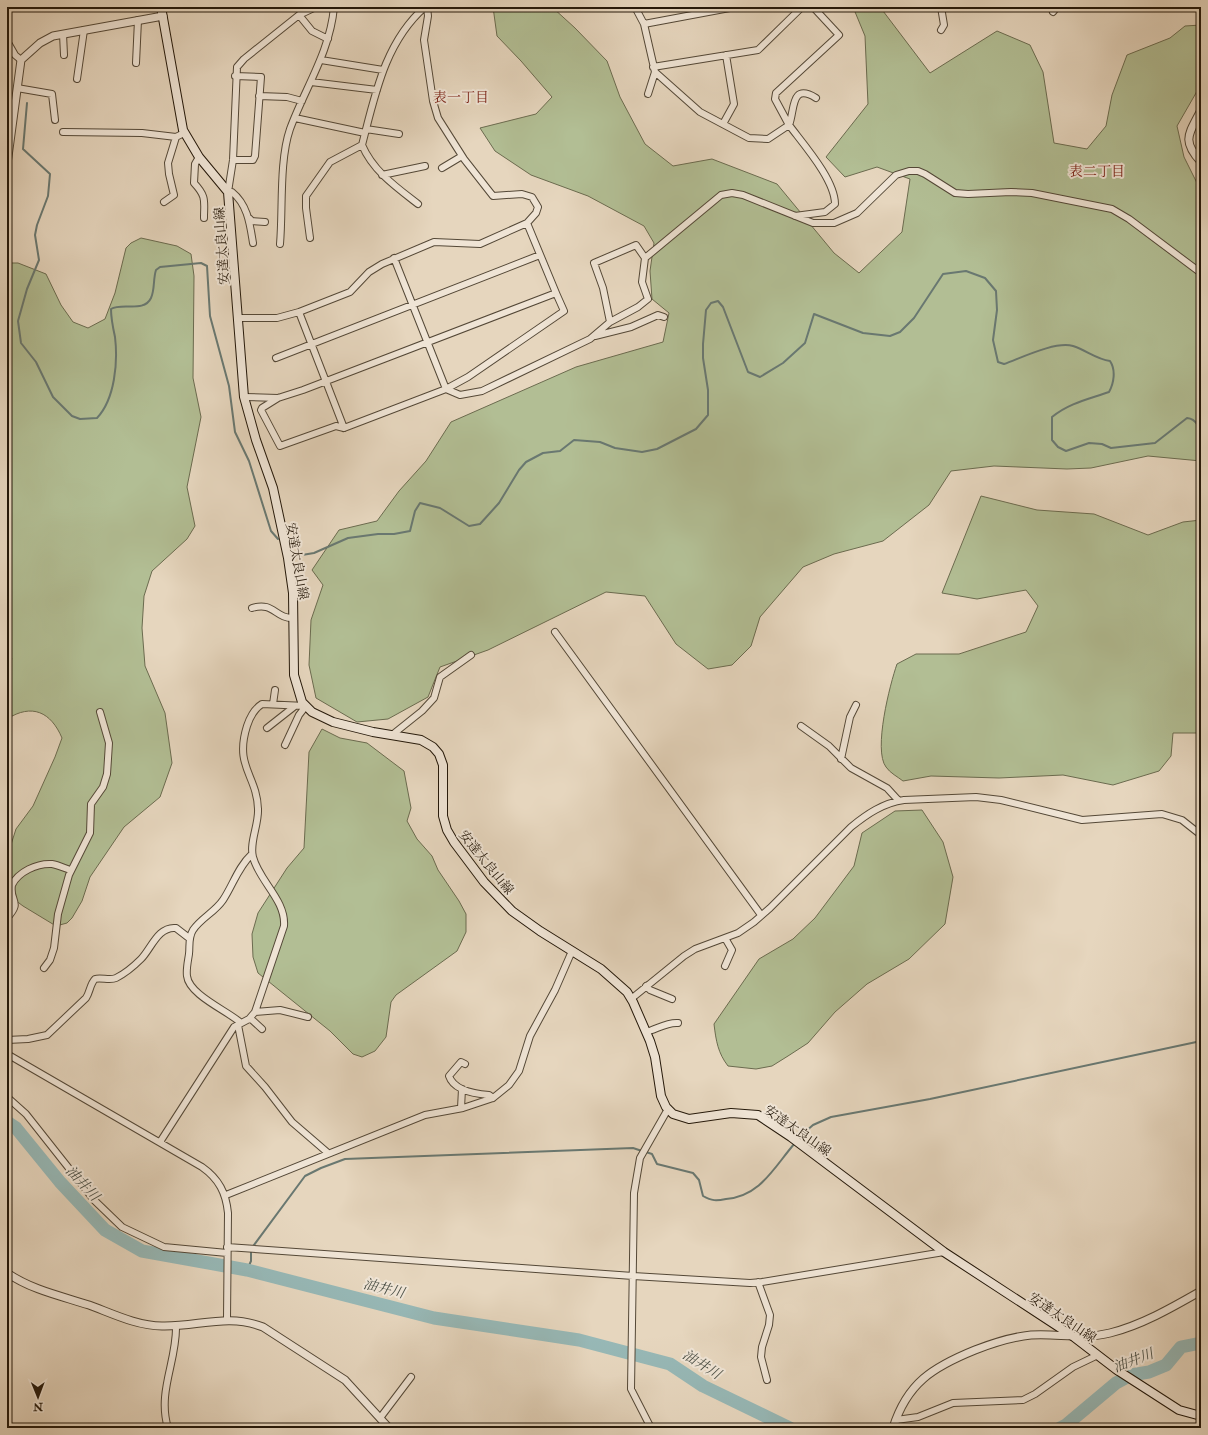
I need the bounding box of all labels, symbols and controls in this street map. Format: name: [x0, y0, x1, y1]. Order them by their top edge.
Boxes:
district label: 表一丁目: [433, 89, 489, 106]
district label: 表二丁目: [1069, 163, 1125, 180]
street label: 安達太良山線: [211, 206, 233, 285]
street label: 安達太良山線: [282, 521, 312, 601]
street label: 安達太良山線: [455, 827, 517, 898]
street label: 安達太良山線: [761, 1102, 834, 1160]
water label: 油井川: [62, 1162, 105, 1206]
water label: 油井川: [361, 1275, 408, 1302]
street label: 安達太良山線: [1026, 1289, 1099, 1346]
water label: 油井川: [1111, 1344, 1158, 1376]
water label: 油井川: [679, 1346, 726, 1384]
north arrow: [18, 1377, 58, 1417]
text: N: [32, 1400, 44, 1413]

